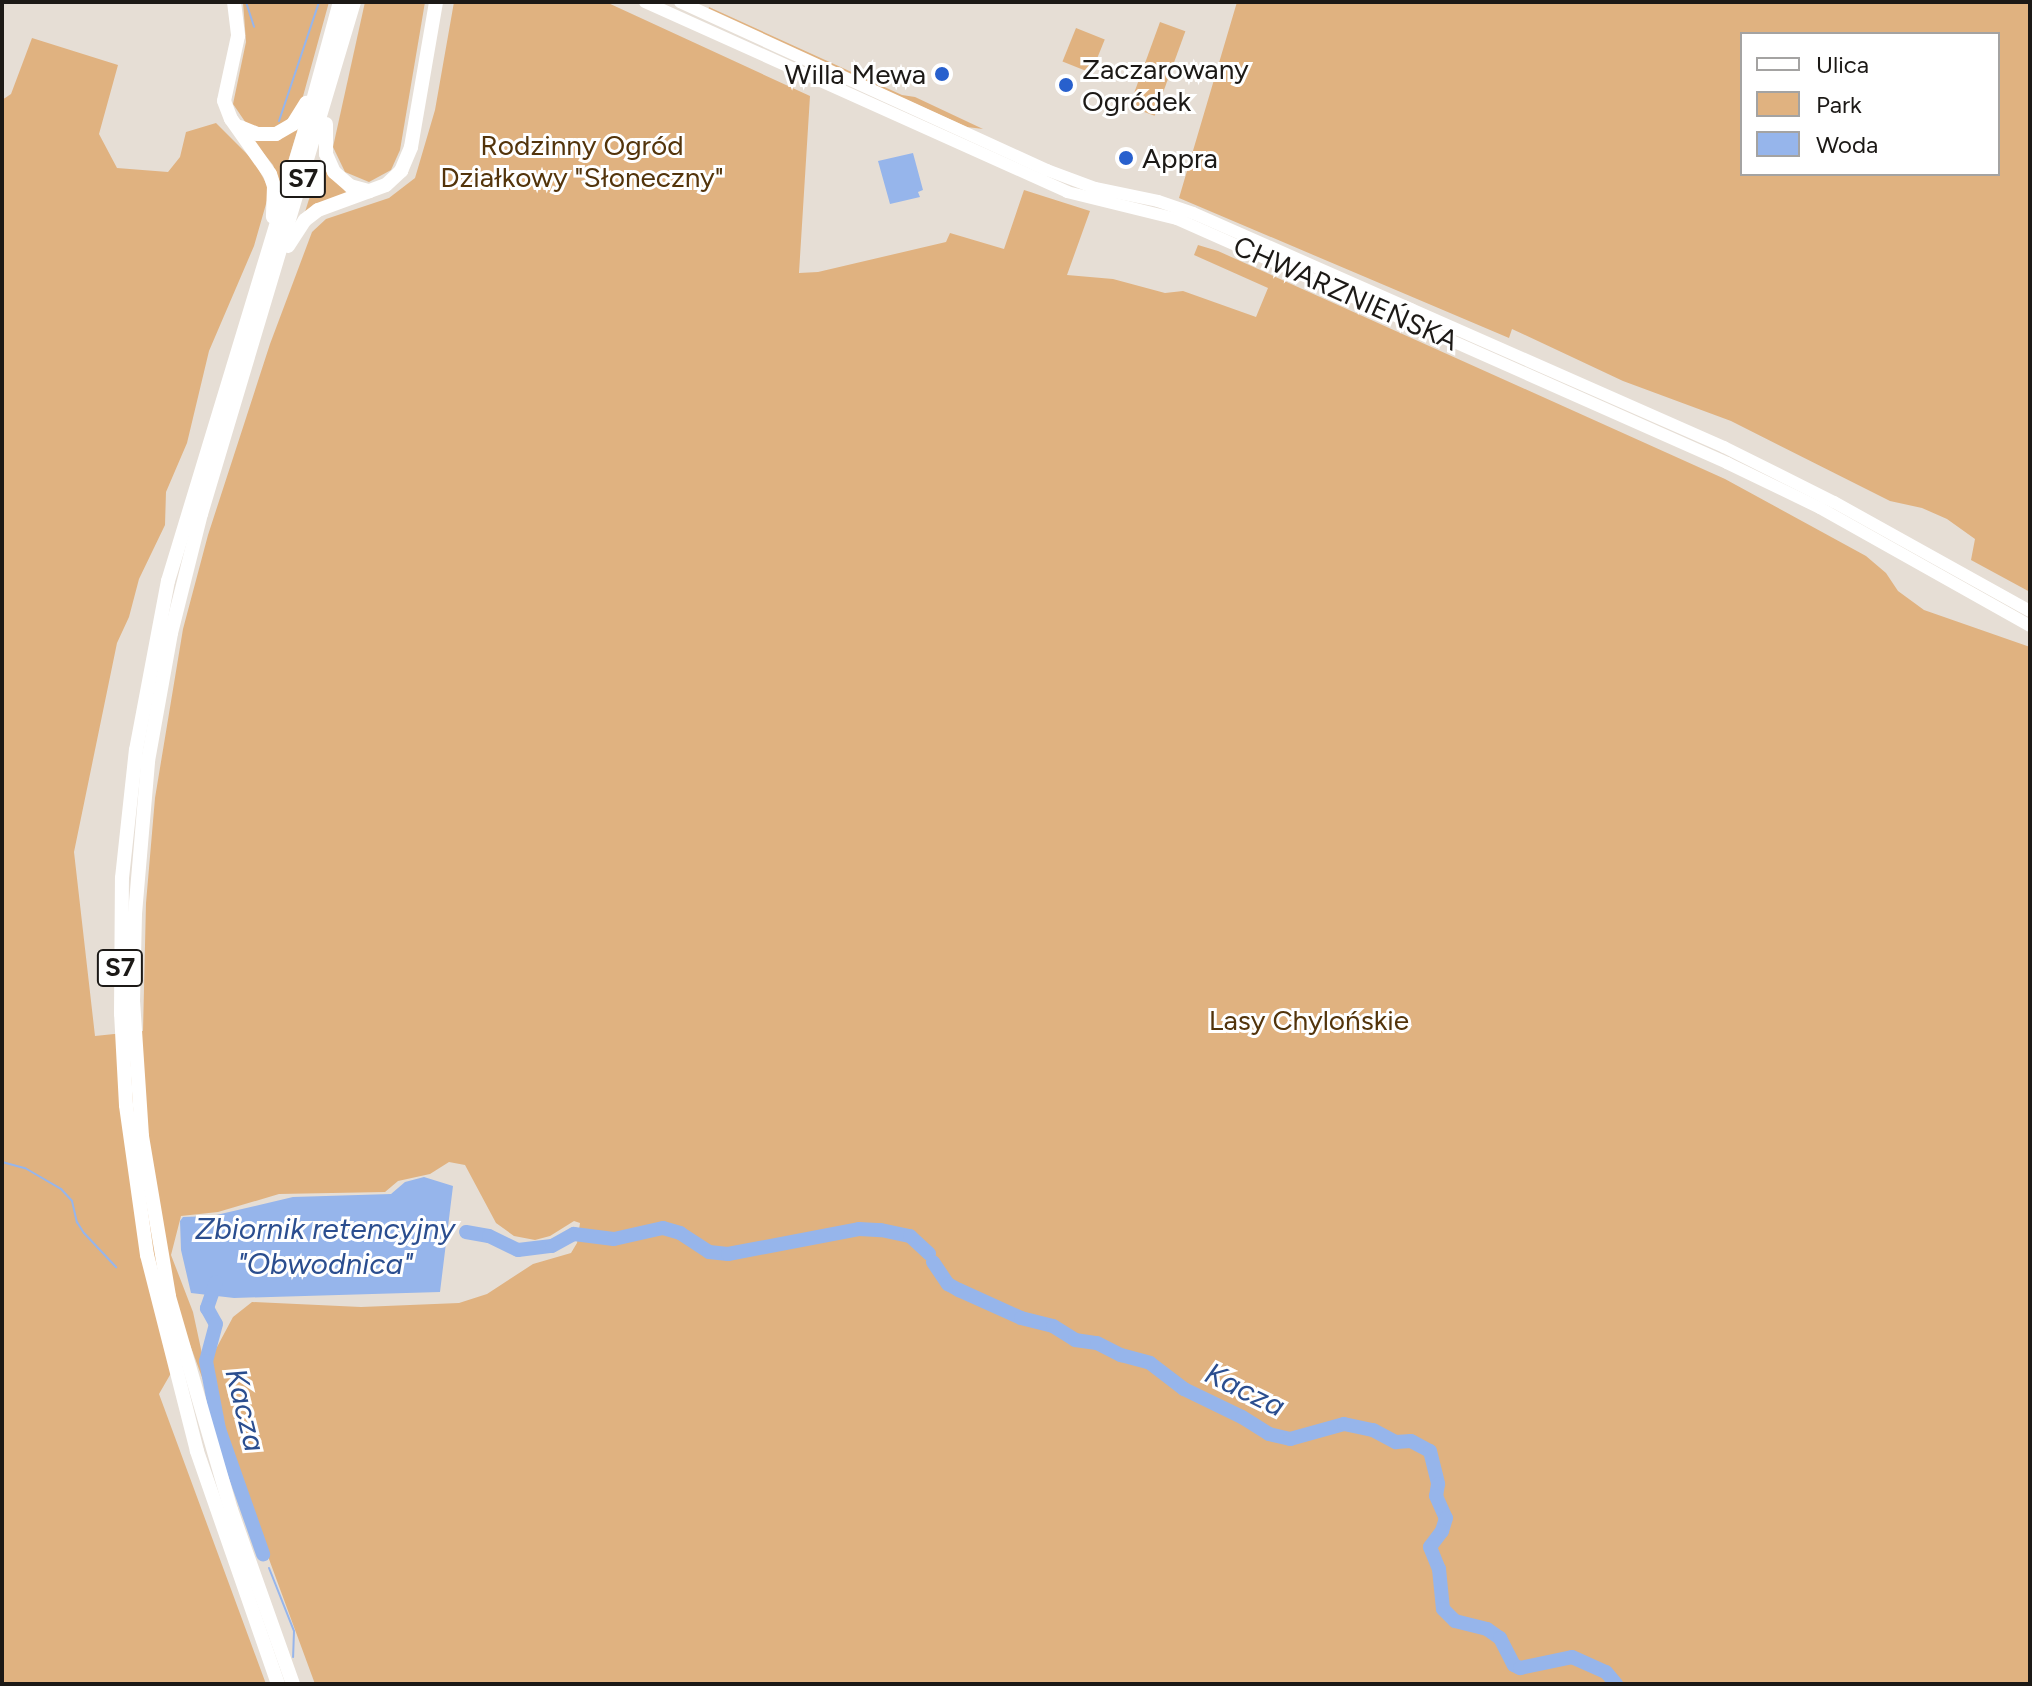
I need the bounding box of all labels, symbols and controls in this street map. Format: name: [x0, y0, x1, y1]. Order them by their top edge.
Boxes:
legend: [1740, 32, 2000, 176]
text: Ulica: [1816, 50, 1869, 79]
place label: Zaczarowany Ogródek: [1082, 52, 1249, 118]
place label: Willa Mewa: [785, 57, 926, 91]
marker: Willa Mewa: [933, 65, 951, 83]
marker: Zaczarowany Ogródek: [1057, 76, 1075, 94]
text: Park: [1816, 90, 1862, 119]
park label: Rodzinny Ogród Działkowy "Słoneczny": [440, 128, 724, 194]
text: Woda: [1816, 130, 1878, 159]
place label: Appra: [1142, 141, 1218, 175]
marker: Appra: [1117, 149, 1135, 167]
road number: S7: [279, 157, 327, 201]
street label: CHWARZNIEŃSKA: [1228, 228, 1464, 358]
road number: S7: [96, 946, 144, 990]
park label: Lasy Chylońskie: [1209, 1003, 1409, 1037]
water label: Zbiornik retencyjny "Obwodnica": [195, 1211, 455, 1282]
water label: Kacza: [1199, 1355, 1291, 1425]
water label: Kacza: [217, 1365, 273, 1455]

